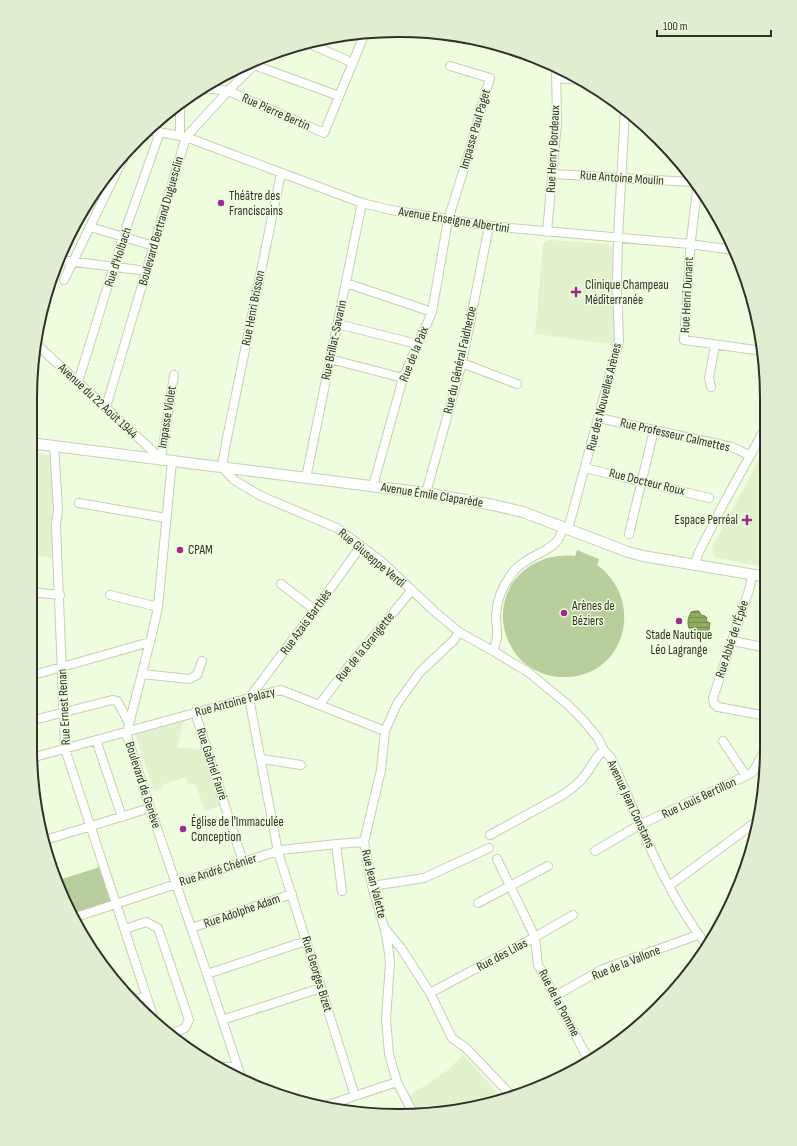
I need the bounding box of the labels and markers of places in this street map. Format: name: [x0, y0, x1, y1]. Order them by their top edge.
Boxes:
place label: Théâtre des Franciscains: [229, 188, 283, 219]
marker: Théâtre des Franciscains: [216, 198, 226, 208]
place label: Clinique Champeau Méditerranée: [585, 277, 669, 308]
marker: Clinique Champeau Méditerranée: [570, 286, 582, 298]
place label: Espace Perréal: [675, 512, 738, 528]
marker: Espace Perréal: [741, 514, 753, 526]
place label: CPAM: [188, 542, 213, 558]
marker: CPAM: [175, 545, 185, 555]
place label: Arènes de Béziers: [571, 598, 615, 629]
marker: Arènes de Béziers: [559, 608, 569, 618]
marker: Stade Nautique Léo Lagrange: [674, 616, 684, 626]
place label: Stade Nautique Léo Lagrange: [646, 627, 712, 658]
place label: Église de l'Immaculée Conception: [191, 814, 284, 845]
marker: Église de l'Immaculée Conception: [178, 824, 188, 834]

